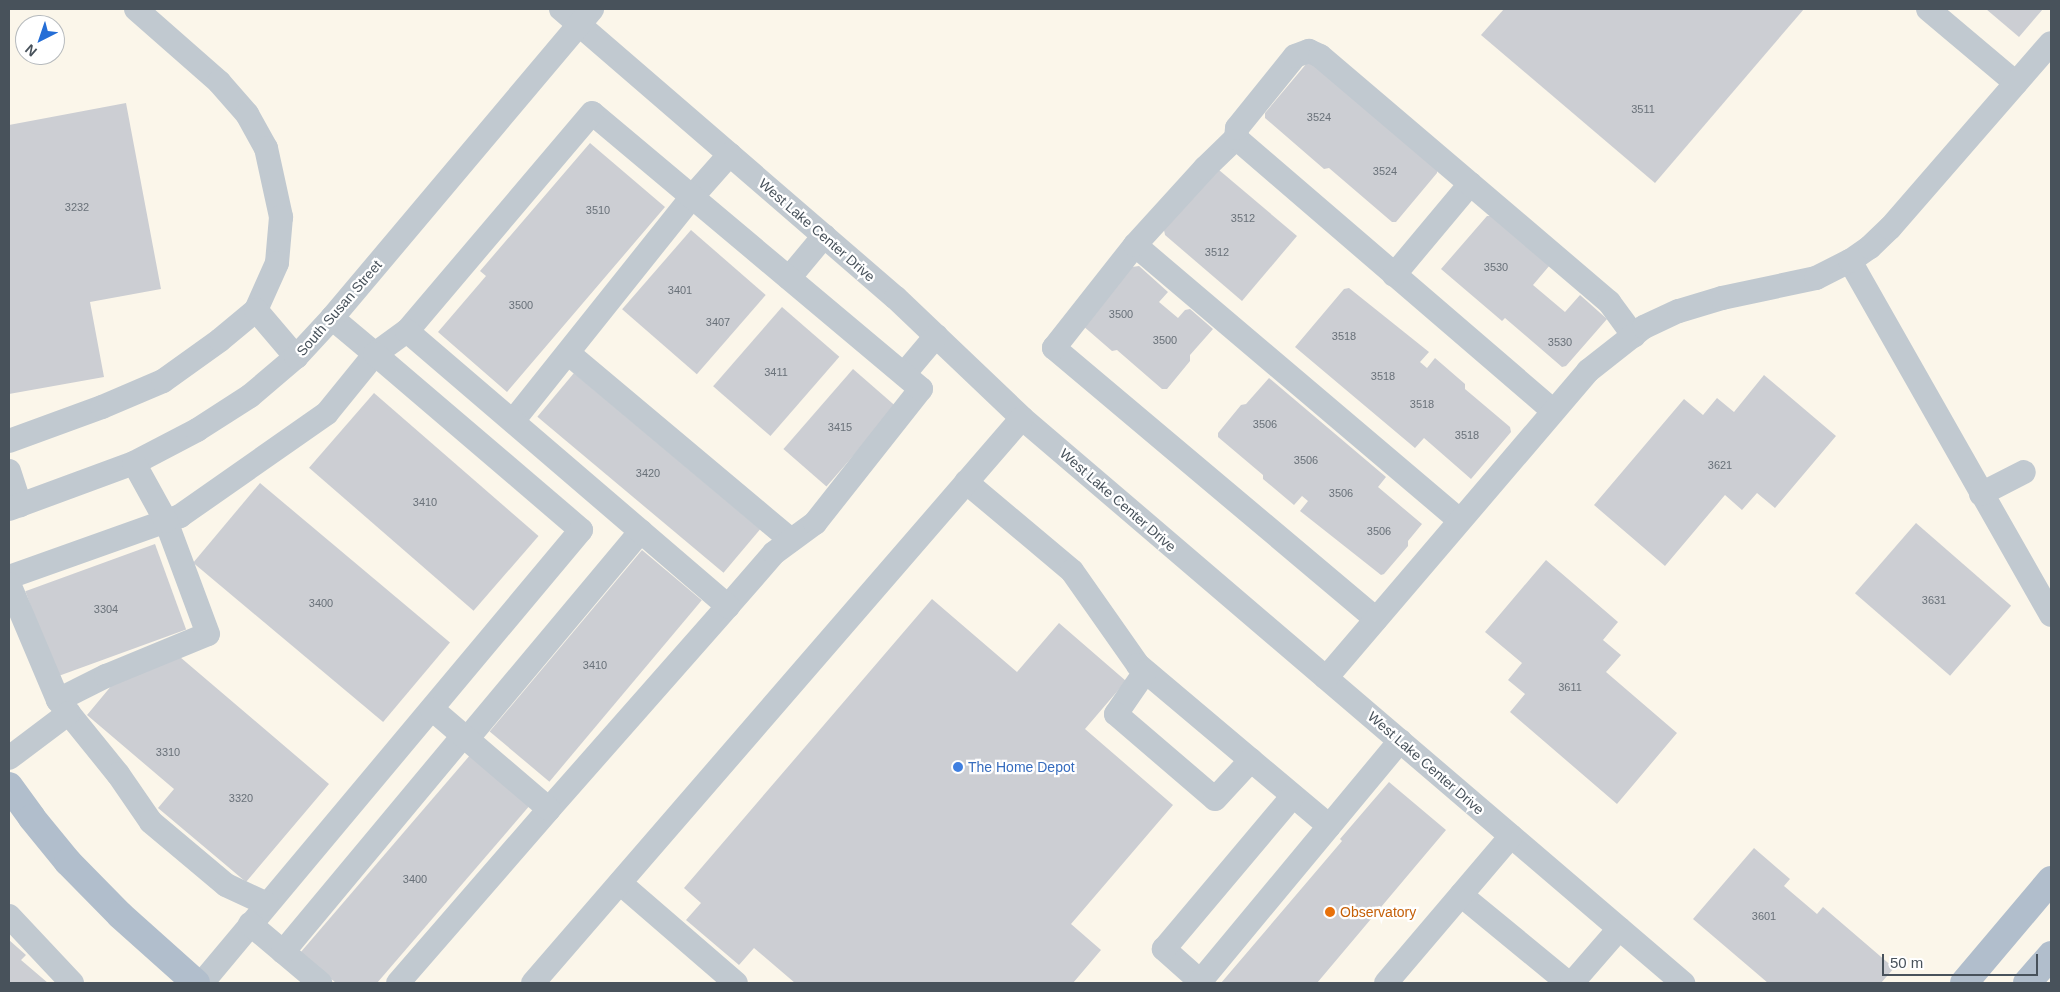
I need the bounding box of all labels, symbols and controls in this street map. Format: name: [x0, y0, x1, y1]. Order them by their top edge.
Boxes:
north arrow: [15, 15, 65, 65]
text: N: [22, 41, 40, 60]
house number: 3511: [1631, 102, 1655, 116]
house number: 3524: [1307, 110, 1331, 124]
house number: 3524: [1373, 164, 1397, 178]
street label: West Lake Center Drive: [756, 175, 878, 285]
house number: 3232: [65, 200, 89, 214]
house number: 3510: [586, 203, 610, 217]
house number: 3512: [1231, 211, 1255, 225]
house number: 3512: [1205, 245, 1229, 259]
street label: South Susan Street: [293, 257, 385, 359]
house number: 3530: [1484, 260, 1508, 274]
house number: 3401: [668, 283, 692, 297]
house number: 3500: [509, 298, 533, 312]
house number: 3500: [1109, 307, 1133, 321]
house number: 3407: [706, 315, 730, 329]
house number: 3518: [1332, 329, 1356, 343]
house number: 3500: [1153, 333, 1177, 347]
house number: 3530: [1548, 335, 1572, 349]
house number: 3411: [764, 365, 788, 379]
house number: 3518: [1371, 369, 1395, 383]
house number: 3518: [1410, 397, 1434, 411]
house number: 3506: [1253, 417, 1277, 431]
house number: 3415: [828, 420, 852, 434]
house number: 3518: [1455, 428, 1479, 442]
street label: West Lake Center Drive: [1057, 445, 1179, 555]
house number: 3506: [1294, 453, 1318, 467]
house number: 3621: [1708, 458, 1732, 472]
house number: 3420: [636, 466, 660, 480]
house number: 3506: [1329, 486, 1353, 500]
house number: 3410: [413, 495, 437, 509]
house number: 3506: [1367, 524, 1391, 538]
house number: 3631: [1922, 593, 1946, 607]
house number: 3400: [309, 596, 333, 610]
house number: 3304: [94, 602, 118, 616]
house number: 3410: [583, 658, 607, 672]
house number: 3611: [1558, 680, 1582, 694]
street label: West Lake Center Drive: [1365, 708, 1487, 818]
house number: 3310: [156, 745, 180, 759]
place label: The Home Depot: [968, 759, 1075, 775]
marker: The Home Depot: [952, 761, 964, 773]
house number: 3320: [229, 791, 253, 805]
house number: 3400: [403, 872, 427, 886]
place label: Observatory: [1340, 904, 1416, 920]
marker: Observatory: [1324, 906, 1336, 918]
house number: 3601: [1752, 909, 1776, 923]
scale bar: [1885, 944, 2041, 976]
text: 50 m: [1890, 954, 1923, 971]

